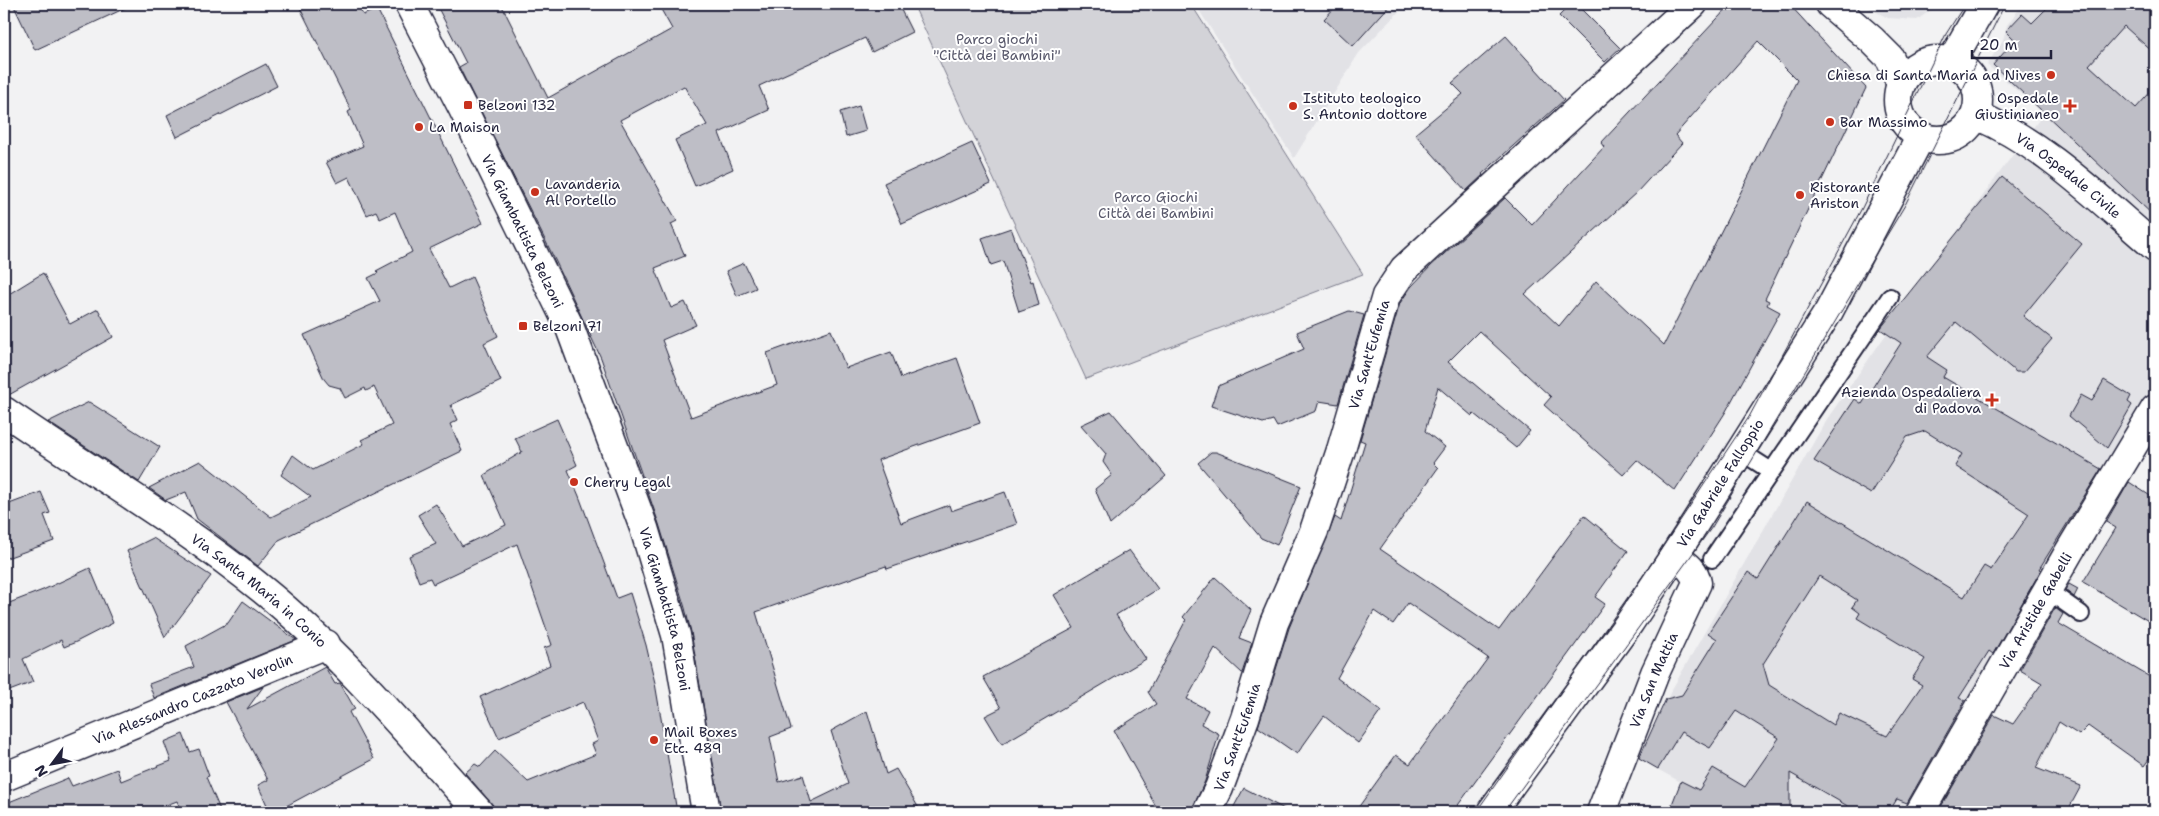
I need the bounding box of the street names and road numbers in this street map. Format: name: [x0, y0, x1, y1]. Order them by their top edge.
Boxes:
street label: Via Ospedale Civile: [2012, 129, 2125, 222]
street label: Via Giambattista Belzoni: [477, 151, 568, 311]
street label: Via Sant'Eufemia: [1344, 297, 1394, 412]
street label: Via Gabriele Falloppio: [1673, 415, 1768, 551]
street label: Via Giambattista Belzoni: [635, 525, 694, 692]
street label: Via Santa Maria in Conio: [187, 530, 331, 651]
street label: Via Aristide Gabelli: [1995, 549, 2076, 672]
street label: Via San Mattia: [1625, 629, 1682, 731]
street label: Via Alessandro Cazzato Verolin: [90, 650, 296, 748]
street label: Via Sant'Eufemia: [1210, 680, 1264, 794]

